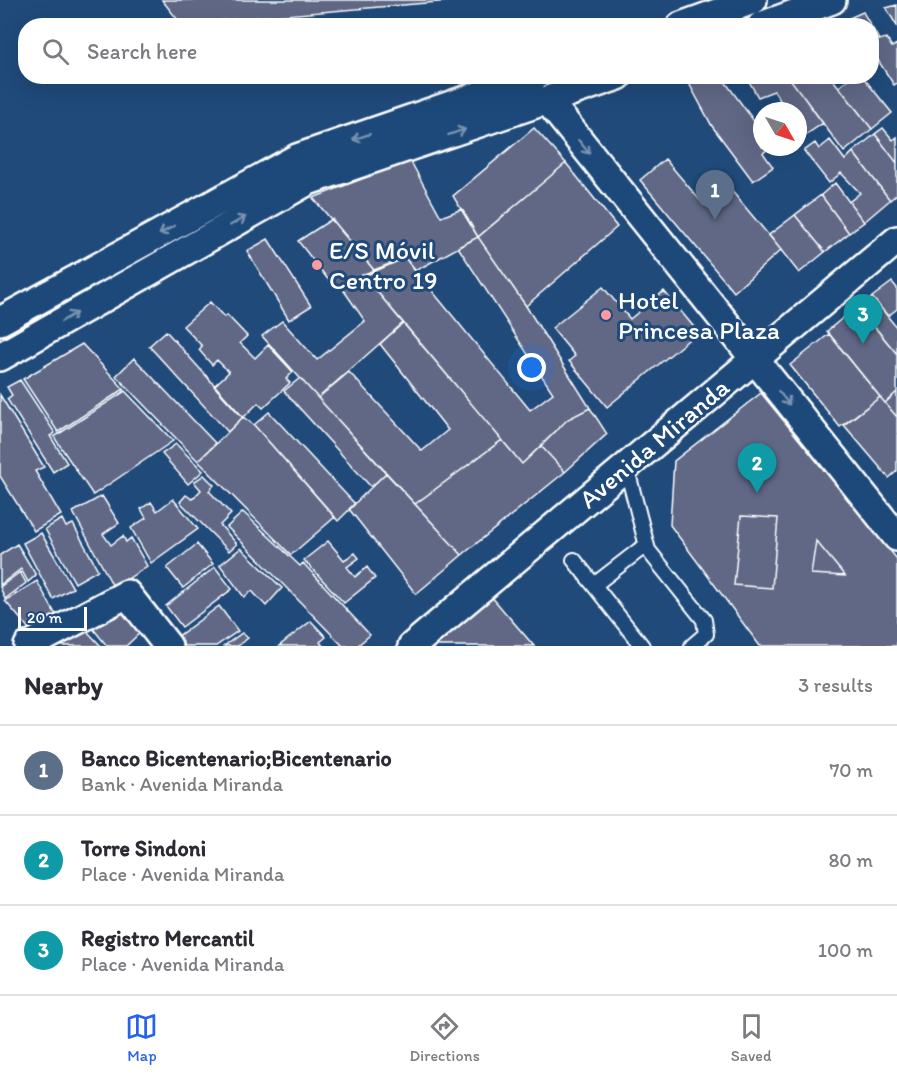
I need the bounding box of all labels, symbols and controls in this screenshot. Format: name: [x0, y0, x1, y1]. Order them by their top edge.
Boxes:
search box: [18, 18, 879, 84]
icon: search: [39, 35, 72, 68]
text: Search here: [87, 38, 197, 65]
north arrow: [753, 102, 807, 156]
one-way arrow: [447, 125, 466, 136]
one-way arrow: [352, 132, 371, 143]
one-way arrow: [577, 139, 591, 154]
pin: 1: [696, 170, 734, 220]
one-way arrow: [229, 214, 246, 226]
one-way arrow: [158, 225, 176, 236]
place label: E/S Móvil Centro 19: [329, 234, 438, 296]
marker: E/S Móvil Centro 19: [310, 258, 324, 272]
place label: Hotel Princesa Plaza: [618, 284, 780, 346]
pin: 3: [844, 294, 882, 344]
marker: Hotel Princesa Plaza: [599, 308, 613, 322]
one-way arrow: [60, 311, 77, 323]
your location: [517, 353, 546, 382]
street label: Avenida Miranda: [572, 371, 736, 515]
one-way arrow: [778, 390, 791, 406]
pin: 2: [738, 444, 777, 493]
scale bar: [18, 604, 87, 632]
text: 20 m: [27, 608, 62, 627]
text: Nearby: [24, 669, 103, 701]
text: 3 results: [798, 673, 873, 697]
text: Banco Bicentenario;Bicentenario: [81, 745, 392, 772]
text: 1: [39, 758, 48, 782]
text: 70 m: [829, 758, 873, 782]
text: Bank · Avenida Miranda: [81, 772, 283, 796]
text: Torre Sindoni: [81, 835, 206, 862]
text: 2: [38, 848, 49, 872]
text: 80 m: [828, 848, 873, 872]
text: Place · Avenida Miranda: [81, 862, 284, 886]
text: Registro Mercantil: [81, 925, 254, 952]
text: 3: [38, 938, 49, 962]
text: 100 m: [818, 938, 873, 962]
text: Place · Avenida Miranda: [81, 952, 284, 976]
tab: Map: [125, 1010, 158, 1065]
tab: Directions: [409, 1010, 480, 1065]
tab: Saved: [731, 1010, 772, 1065]

